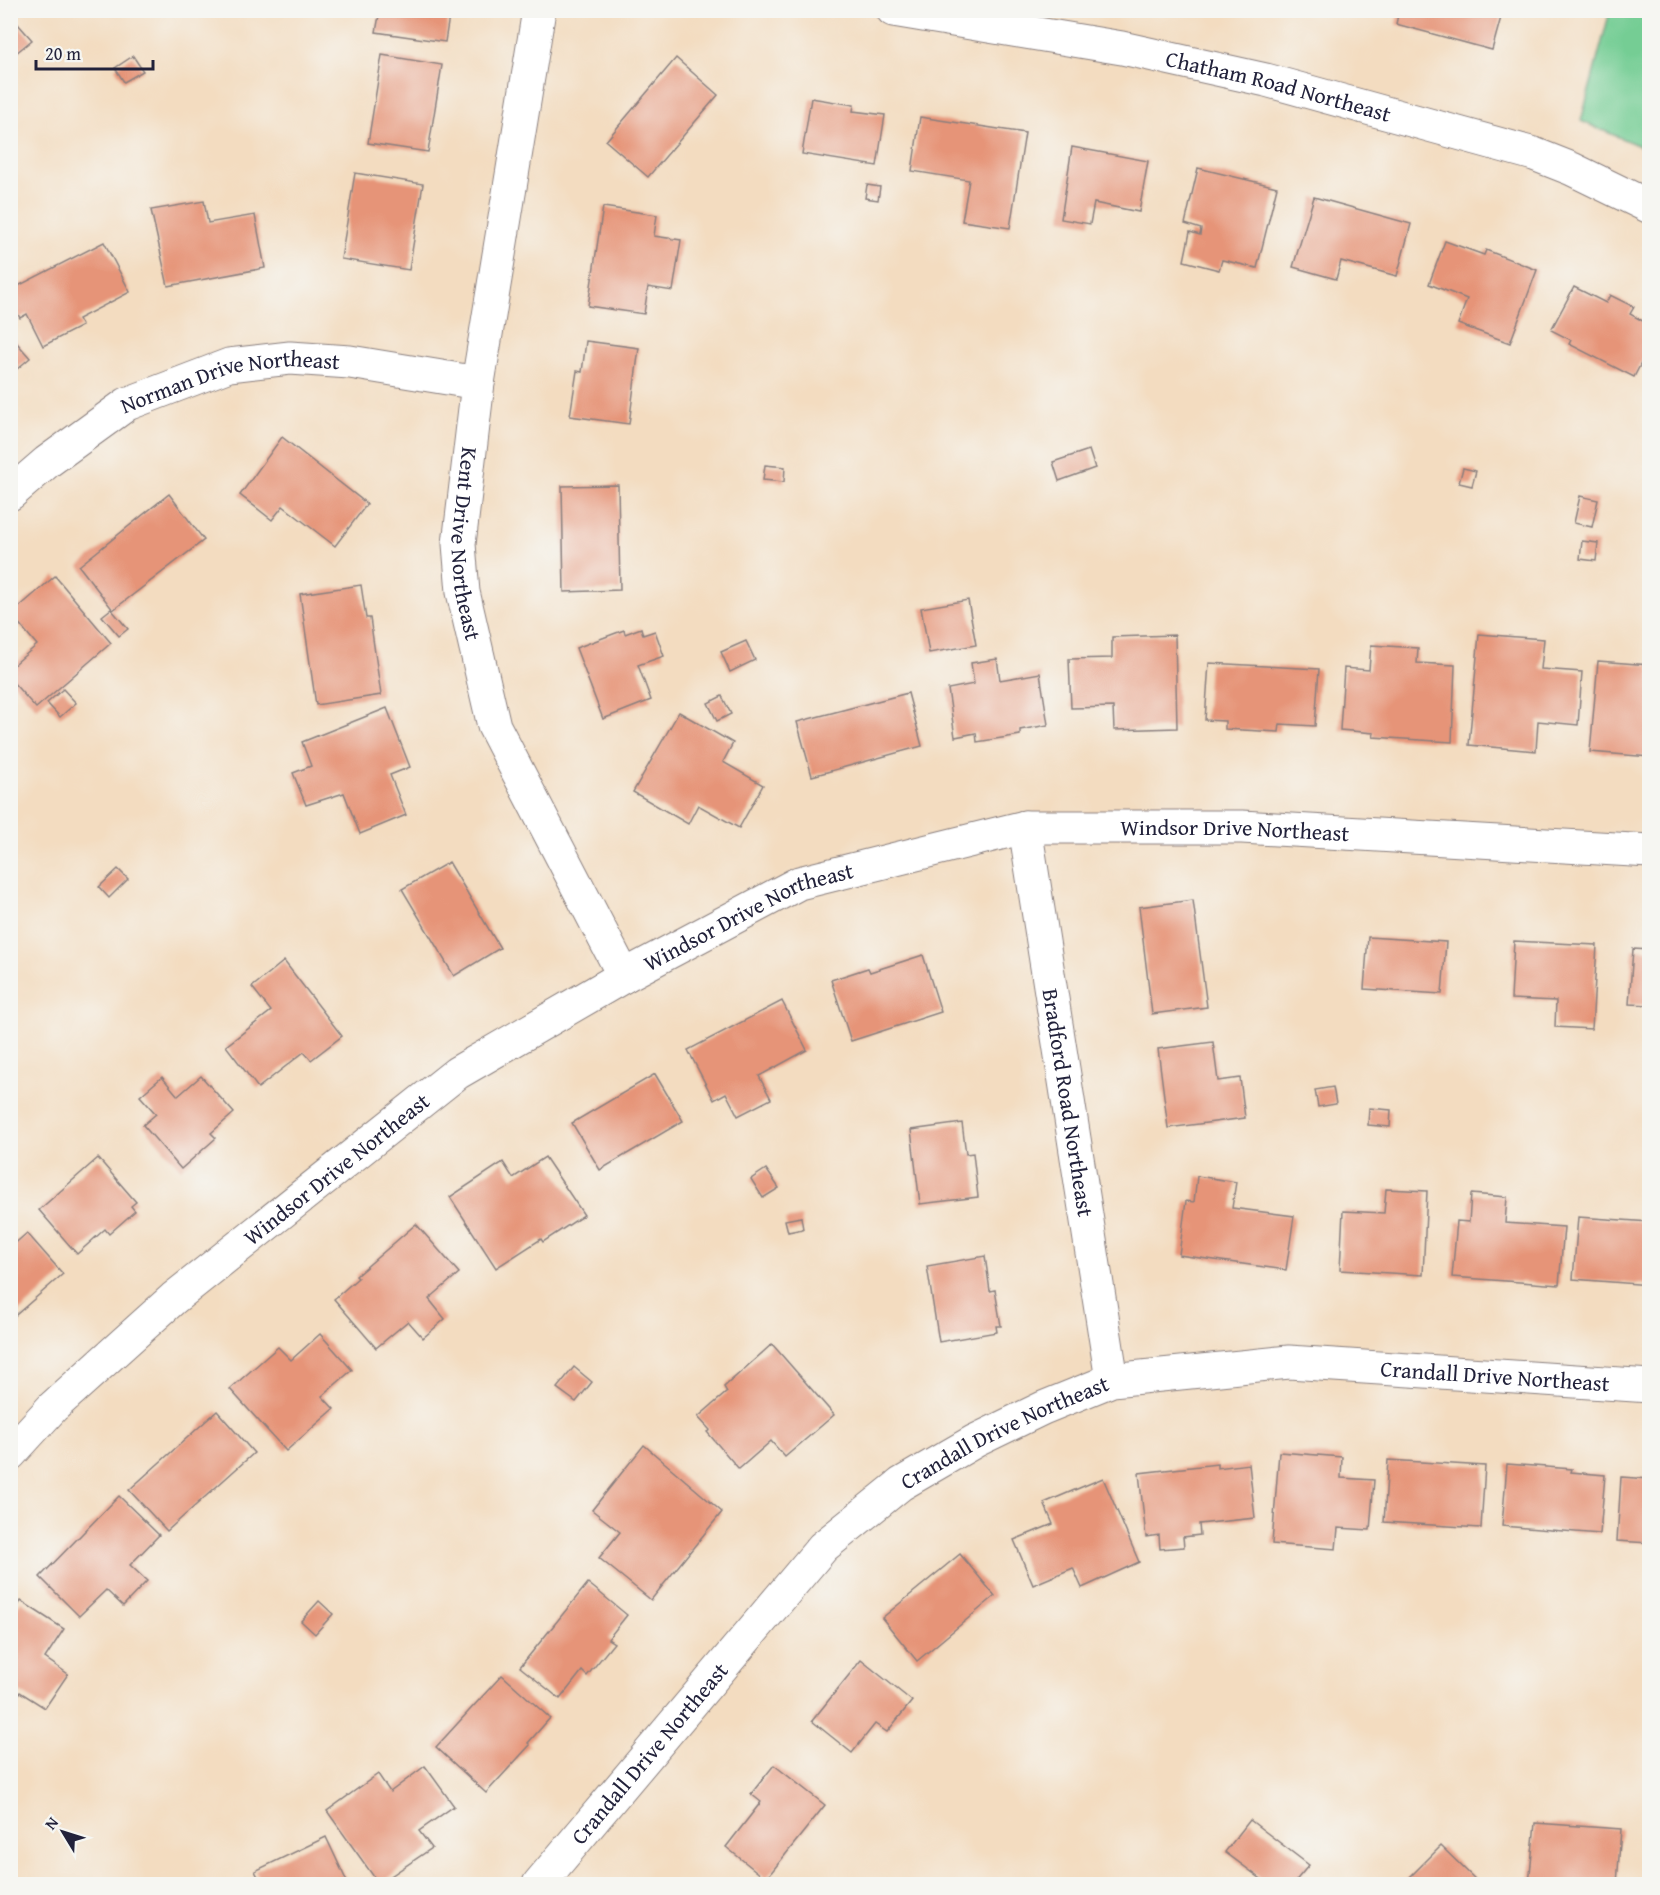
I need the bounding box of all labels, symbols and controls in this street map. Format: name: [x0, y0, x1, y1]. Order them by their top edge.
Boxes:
scale bar: [36, 33, 153, 71]
text: 20 m: [45, 40, 81, 67]
street label: Chatham Road Northeast: [1163, 42, 1395, 130]
street label: Norman Drive Northeast: [116, 342, 341, 421]
street label: Kent Drive Northeast: [443, 445, 490, 644]
street label: Windsor Drive Northeast: [1120, 811, 1350, 849]
street label: Windsor Drive Northeast: [638, 854, 857, 979]
street label: Bradford Road Northeast: [1035, 986, 1102, 1219]
street label: Windsor Drive Northeast: [237, 1085, 436, 1253]
street label: Crandall Drive Northeast: [1380, 1352, 1611, 1399]
street label: Crandall Drive Northeast: [894, 1367, 1114, 1497]
street label: Crandall Drive Northeast: [563, 1655, 735, 1851]
north arrow: [33, 1802, 93, 1862]
text: N: [38, 1811, 64, 1834]

